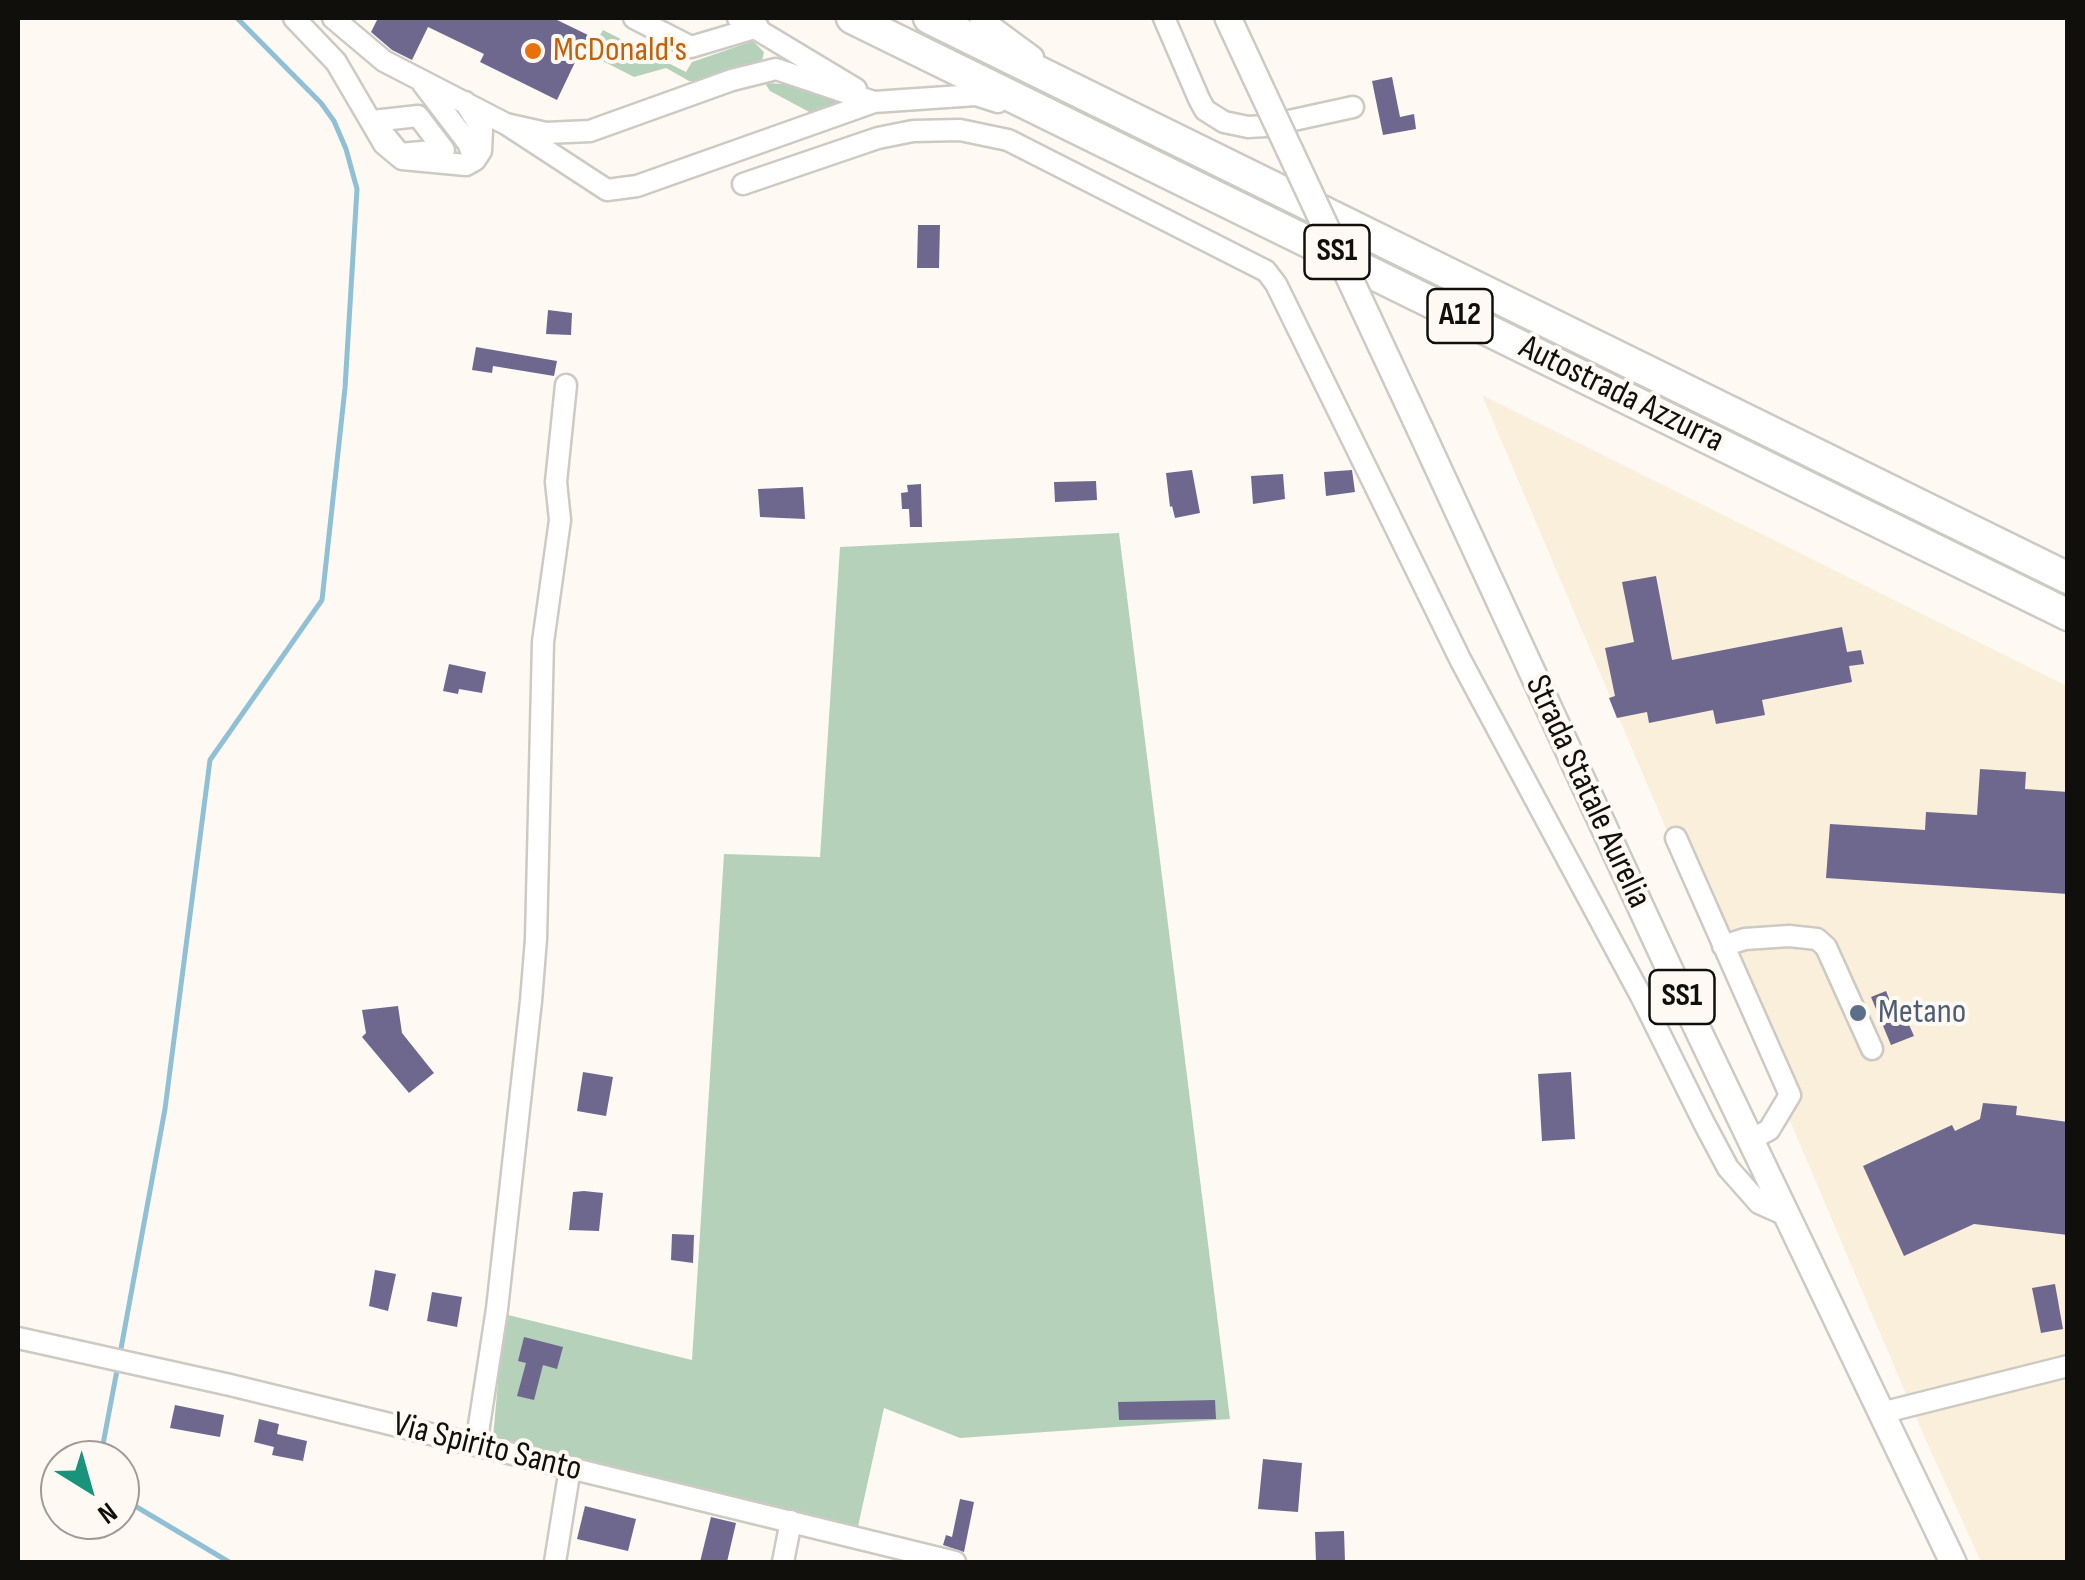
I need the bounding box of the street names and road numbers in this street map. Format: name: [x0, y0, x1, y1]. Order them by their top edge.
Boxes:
road number: SS1: [1304, 225, 1370, 279]
road number: A12: [1428, 289, 1492, 343]
street label: Autostrada Azzurra: [1512, 327, 1730, 463]
street label: Strada Statale Aurelia: [1515, 669, 1659, 915]
road number: SS1: [1650, 970, 1714, 1024]
street label: Via Spirito Santo: [388, 1404, 586, 1492]

